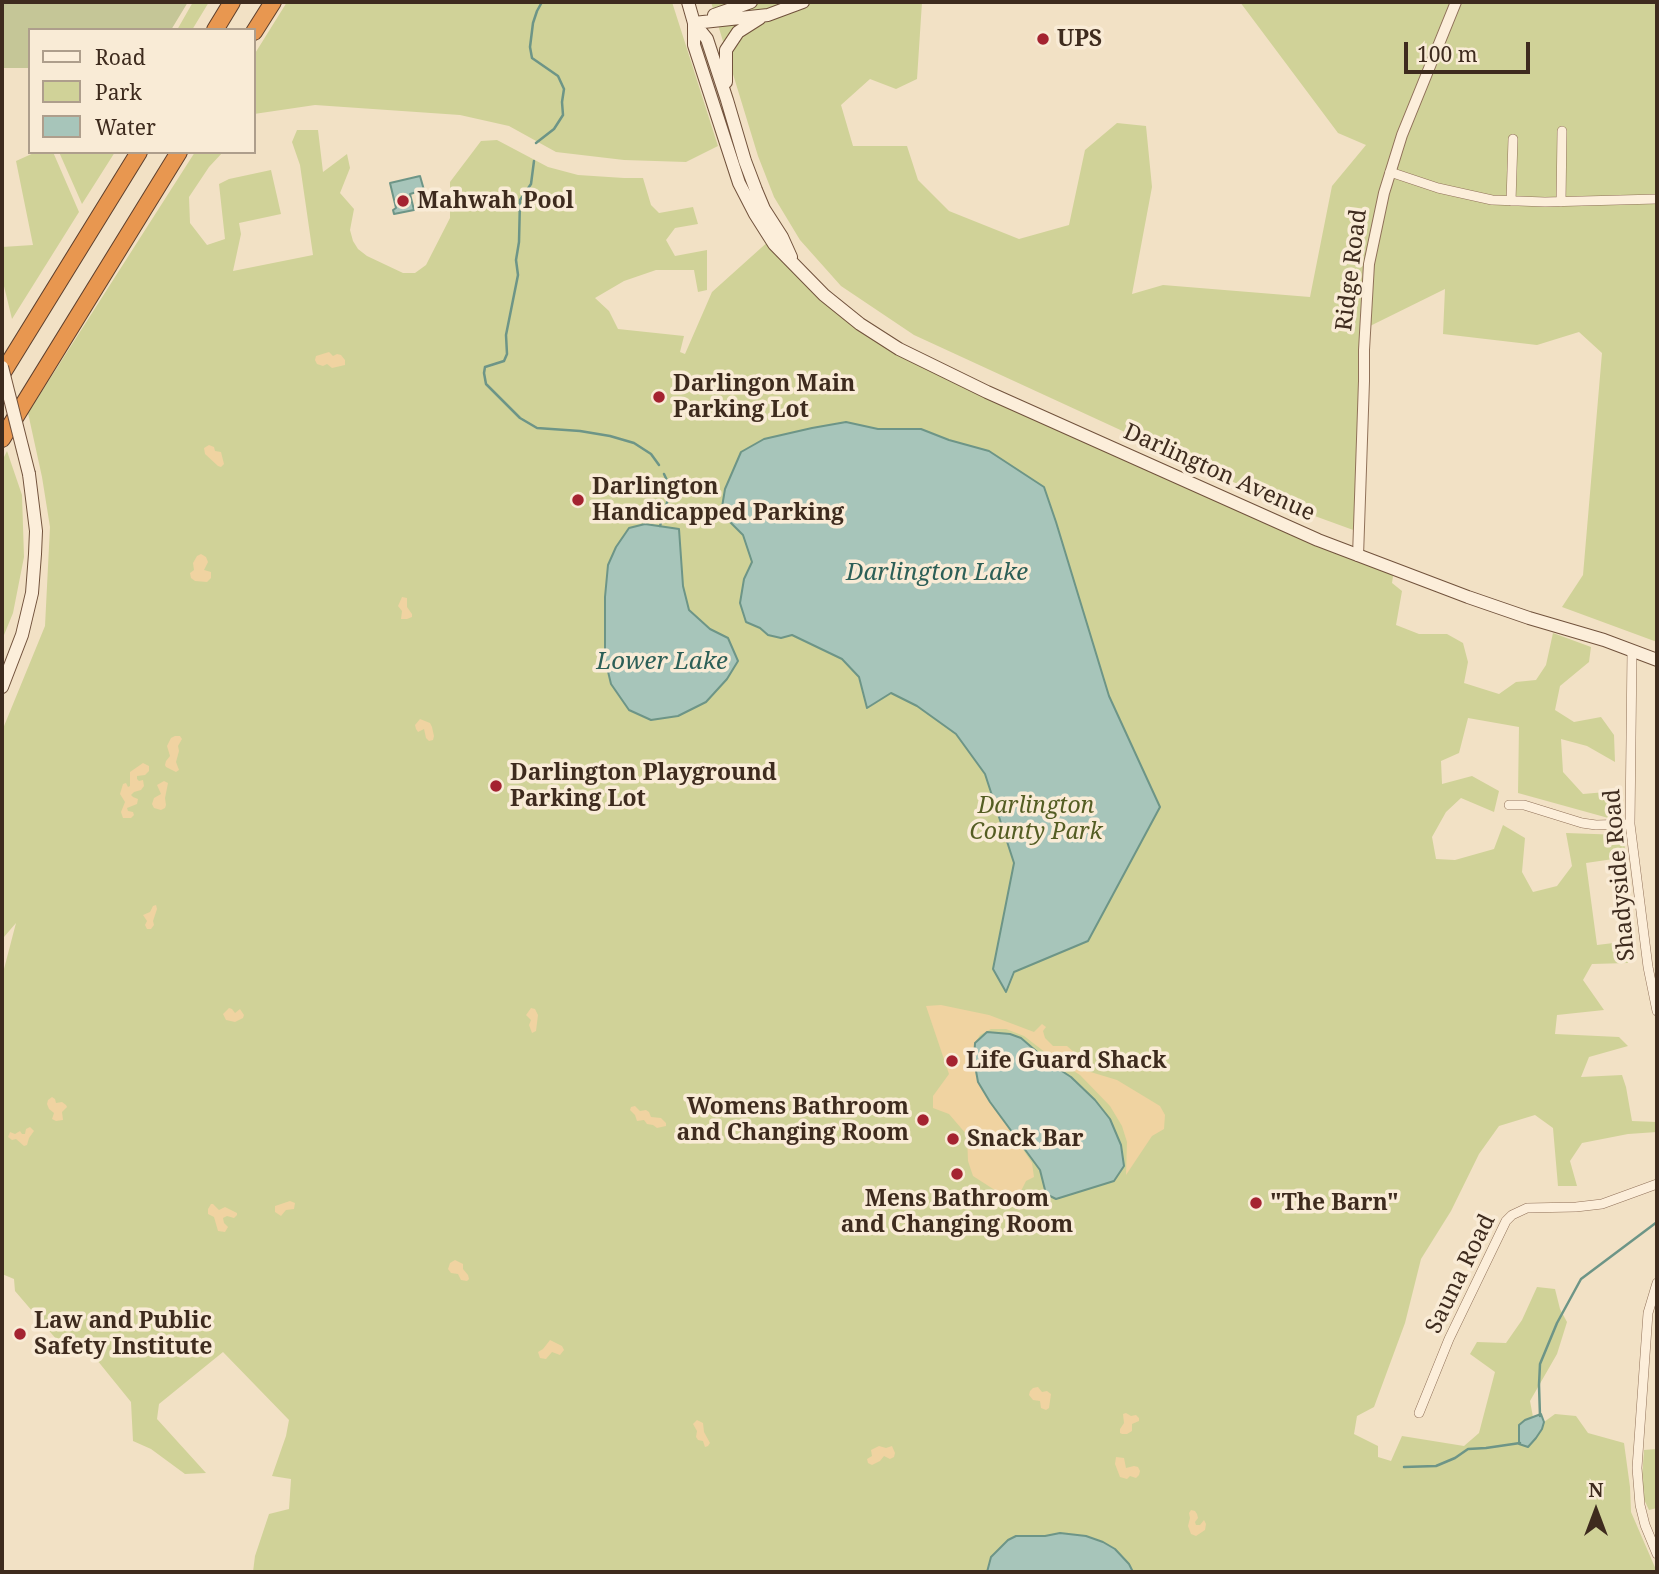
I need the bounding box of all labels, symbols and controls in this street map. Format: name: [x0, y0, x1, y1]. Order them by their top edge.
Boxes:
place label: UPS: [1057, 25, 1102, 53]
legend: [28, 28, 256, 154]
scale bar: [1407, 28, 1533, 72]
marker: UPS: [1035, 31, 1051, 47]
text: 100 m: [1417, 40, 1478, 68]
text: Road: [95, 43, 146, 71]
text: Park: [95, 78, 142, 106]
text: Water: [95, 113, 156, 141]
place label: Mahwah Pool: [417, 187, 574, 215]
marker: Mahwah Pool: [395, 193, 411, 209]
street label: Ridge Road: [1331, 207, 1373, 333]
place label: Darlingon Main Parking Lot: [673, 370, 855, 424]
marker: Darlingon Main Parking Lot: [651, 389, 667, 405]
street label: Darlington Avenue: [1119, 418, 1319, 528]
place label: Darlington Handicapped Parking: [592, 473, 844, 527]
marker: Darlington Handicapped Parking: [570, 492, 586, 508]
water label: Darlington Lake: [846, 559, 1028, 587]
water label: Lower Lake: [596, 648, 728, 676]
place label: Darlington Playground Parking Lot: [510, 759, 777, 813]
marker: Darlington Playground Parking Lot: [488, 778, 504, 794]
street label: Shadyside Road: [1599, 788, 1641, 962]
park label: Darlington County Park: [969, 792, 1103, 846]
place label: Life Guard Shack: [966, 1047, 1167, 1075]
marker: Life Guard Shack: [944, 1053, 960, 1069]
place label: Womens Bathroom and Changing Room: [677, 1093, 909, 1147]
marker: Womens Bathroom and Changing Room: [915, 1112, 931, 1128]
place label: Snack Bar: [967, 1125, 1083, 1153]
marker: Snack Bar: [945, 1131, 961, 1147]
marker: Mens Bathroom and Changing Room: [949, 1166, 965, 1182]
place label: Mens Bathroom and Changing Room: [841, 1185, 1073, 1239]
place label: "The Barn": [1270, 1189, 1399, 1217]
marker: "The Barn": [1248, 1195, 1264, 1211]
street label: Sauna Road: [1420, 1210, 1502, 1338]
place label: Law and Public Safety Institute: [34, 1307, 212, 1361]
marker: Law and Public Safety Institute: [12, 1326, 28, 1342]
north arrow: [1561, 1476, 1631, 1546]
text: N: [1589, 1477, 1603, 1503]

